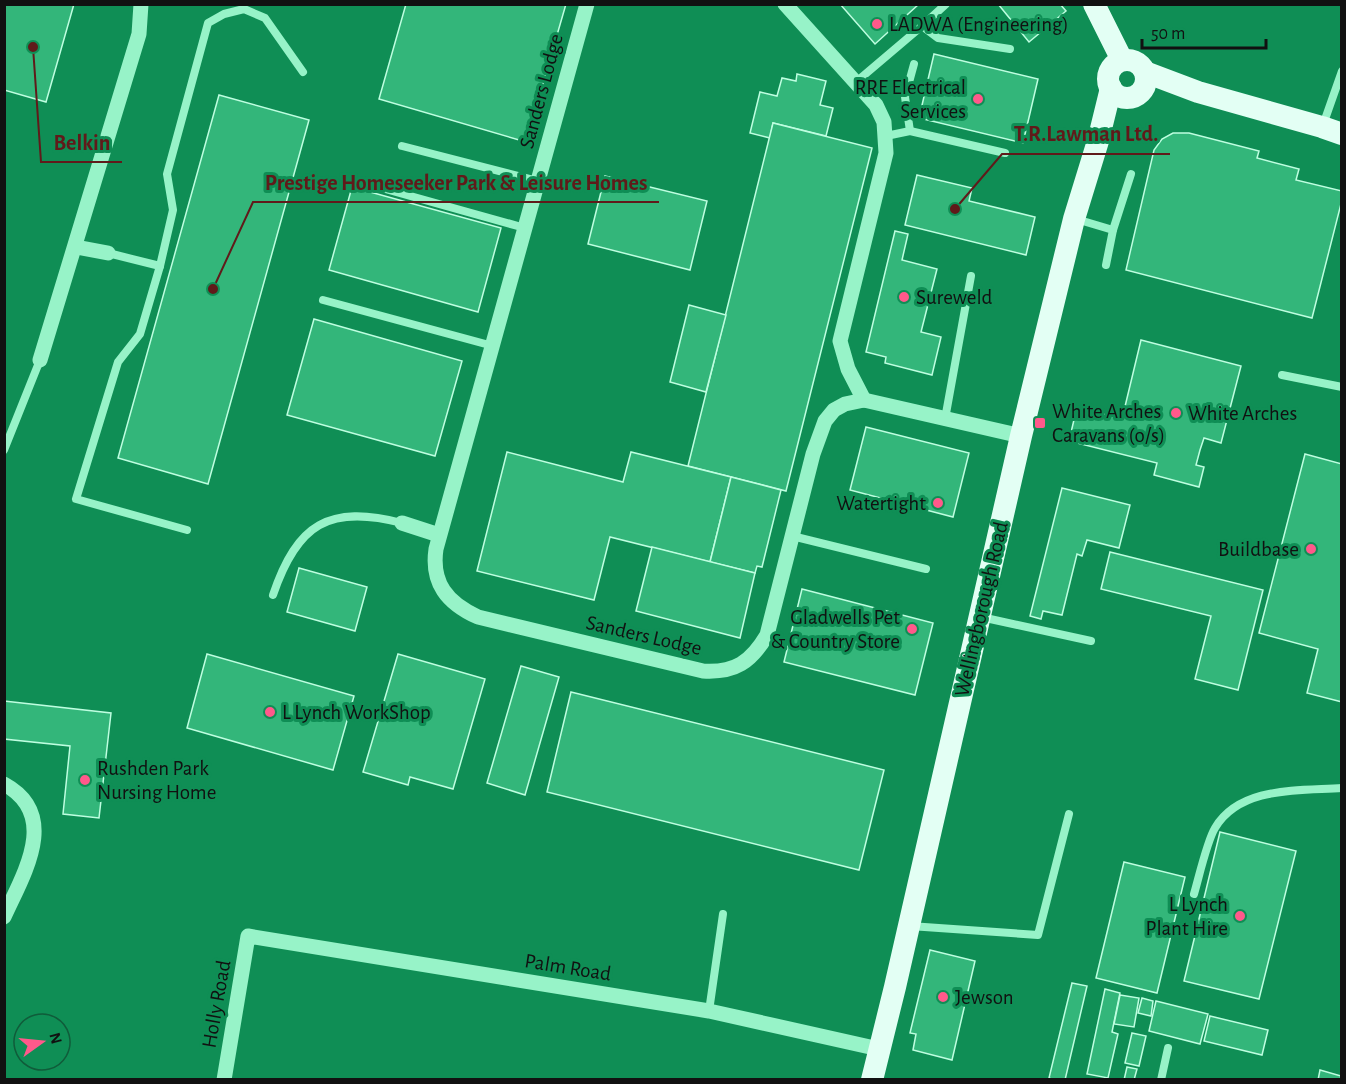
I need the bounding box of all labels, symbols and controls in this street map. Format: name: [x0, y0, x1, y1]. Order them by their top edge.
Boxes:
scale bar: [1142, 12, 1266, 50]
place label: LADWA (Engineering): [889, 14, 1069, 35]
marker: LADWA (Engineering): [870, 17, 884, 31]
text: 50 m: [1151, 25, 1185, 43]
street label: Sanders Lodge: [516, 31, 567, 151]
place label: RRE Electrical Services: [855, 77, 966, 122]
marker: RRE Electrical Services: [971, 92, 985, 106]
callout: T.R.Lawman Ltd.: [1002, 114, 1170, 154]
callout: Belkin: [41, 122, 122, 162]
text: T.R.Lawman Ltd.: [1014, 123, 1158, 145]
text: Belkin: [54, 132, 110, 154]
callout: Prestige Homeseeker Park & Leisure Homes: [253, 162, 659, 202]
text: Prestige Homeseeker Park & Leisure Homes: [265, 172, 647, 194]
place label: Sureweld: [916, 287, 993, 308]
marker: Sureweld: [897, 290, 911, 304]
place label: White Arches Caravans (o/s): [1052, 401, 1165, 446]
place label: White Arches: [1188, 403, 1297, 424]
marker: White Arches: [1169, 406, 1183, 420]
marker: White Arches Caravans (o/s): [1033, 416, 1047, 430]
place label: Watertight: [836, 493, 926, 514]
marker: Watertight: [931, 496, 945, 510]
street label: Wellingborough Road: [951, 519, 1012, 699]
place label: Buildbase: [1218, 539, 1299, 560]
marker: Buildbase: [1304, 542, 1318, 556]
place label: Gladwells Pet & Country Store: [771, 607, 900, 652]
street label: Sanders Lodge: [584, 612, 704, 659]
marker: Gladwells Pet & Country Store: [905, 622, 919, 636]
place label: L Lynch WorkShop: [282, 702, 431, 723]
marker: L Lynch WorkShop: [263, 705, 277, 719]
place label: Rushden Park Nursing Home: [97, 758, 216, 803]
marker: Rushden Park Nursing Home: [78, 773, 92, 787]
place label: L Lynch Plant Hire: [1146, 894, 1228, 939]
marker: L Lynch Plant Hire: [1233, 909, 1247, 923]
street label: Palm Road: [523, 950, 613, 985]
street label: Holly Road: [198, 958, 235, 1050]
place label: Jewson: [955, 987, 1014, 1008]
marker: Jewson: [936, 990, 950, 1004]
north arrow: [12, 1012, 72, 1072]
text: N: [46, 1031, 65, 1046]

